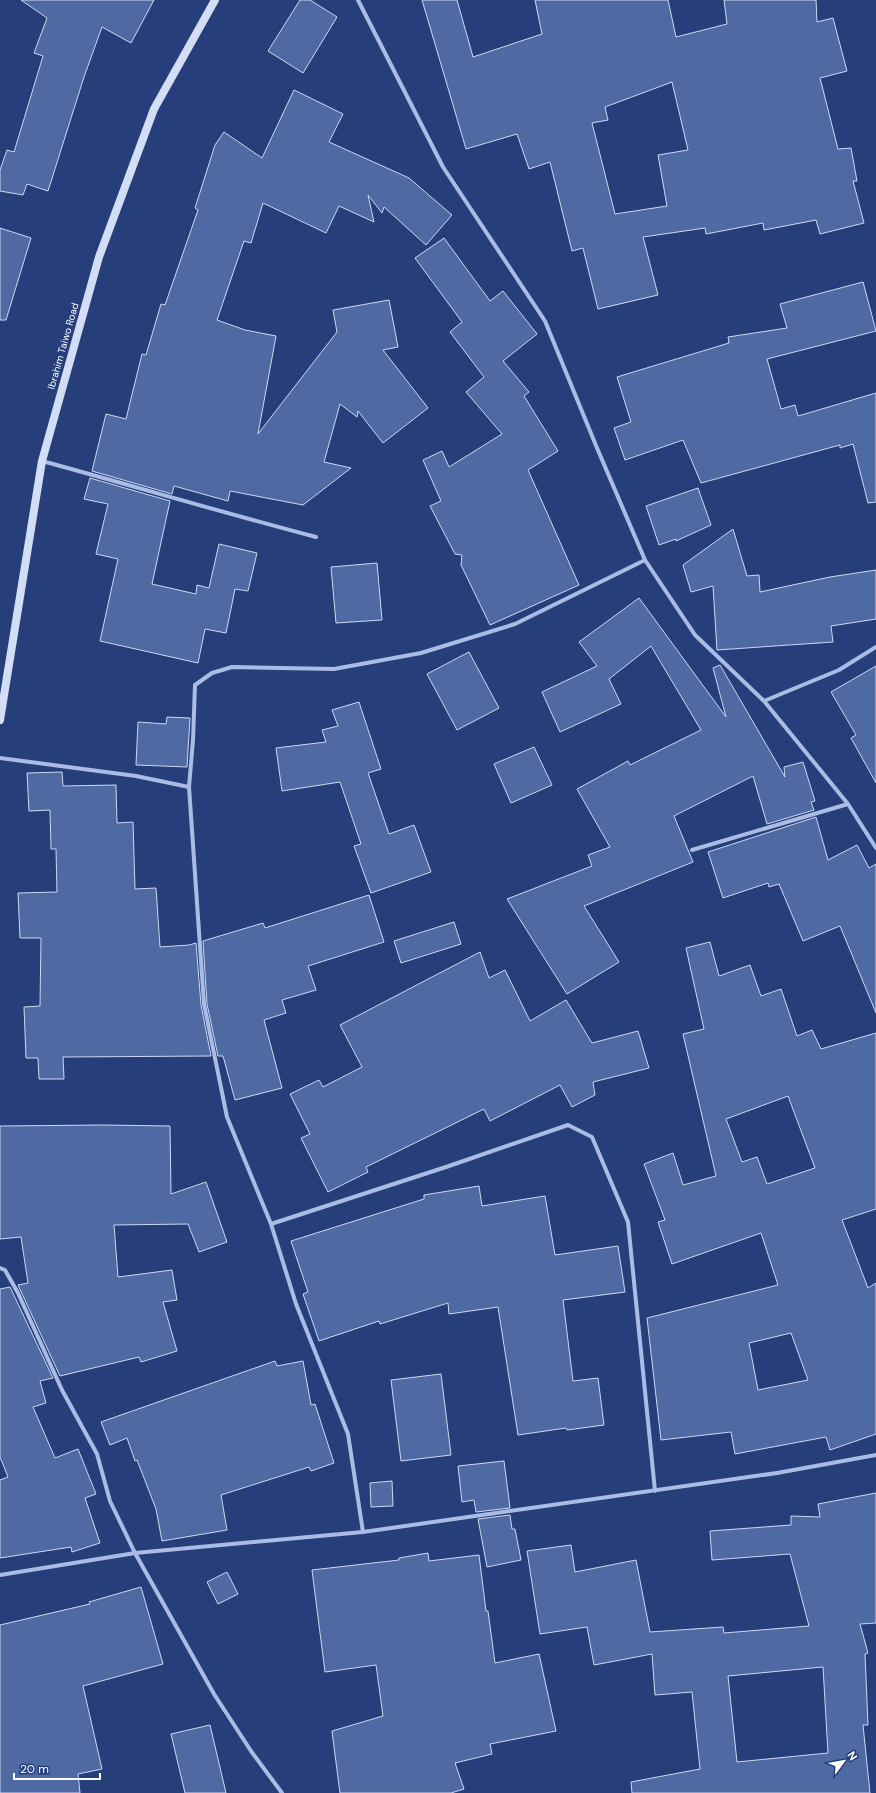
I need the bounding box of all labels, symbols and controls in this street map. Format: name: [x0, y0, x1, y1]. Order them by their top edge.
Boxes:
street label: Ibrahim Taiwo Road: [44, 301, 82, 391]
north arrow: [824, 1741, 864, 1781]
text: N: [844, 1749, 861, 1763]
scale bar: [14, 1755, 100, 1781]
text: 20 m: [20, 1761, 49, 1777]

